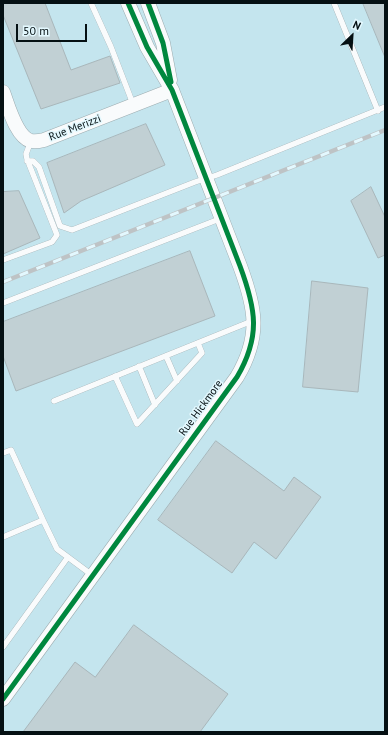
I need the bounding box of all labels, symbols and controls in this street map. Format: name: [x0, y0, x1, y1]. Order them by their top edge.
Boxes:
scale bar: [18, 16, 89, 42]
north arrow: [332, 16, 372, 56]
text: N: [351, 17, 363, 33]
text: 50 m: [23, 23, 49, 38]
street label: Rue Merizzi: [47, 112, 103, 144]
street label: Rue Hickmore: [176, 378, 226, 438]

